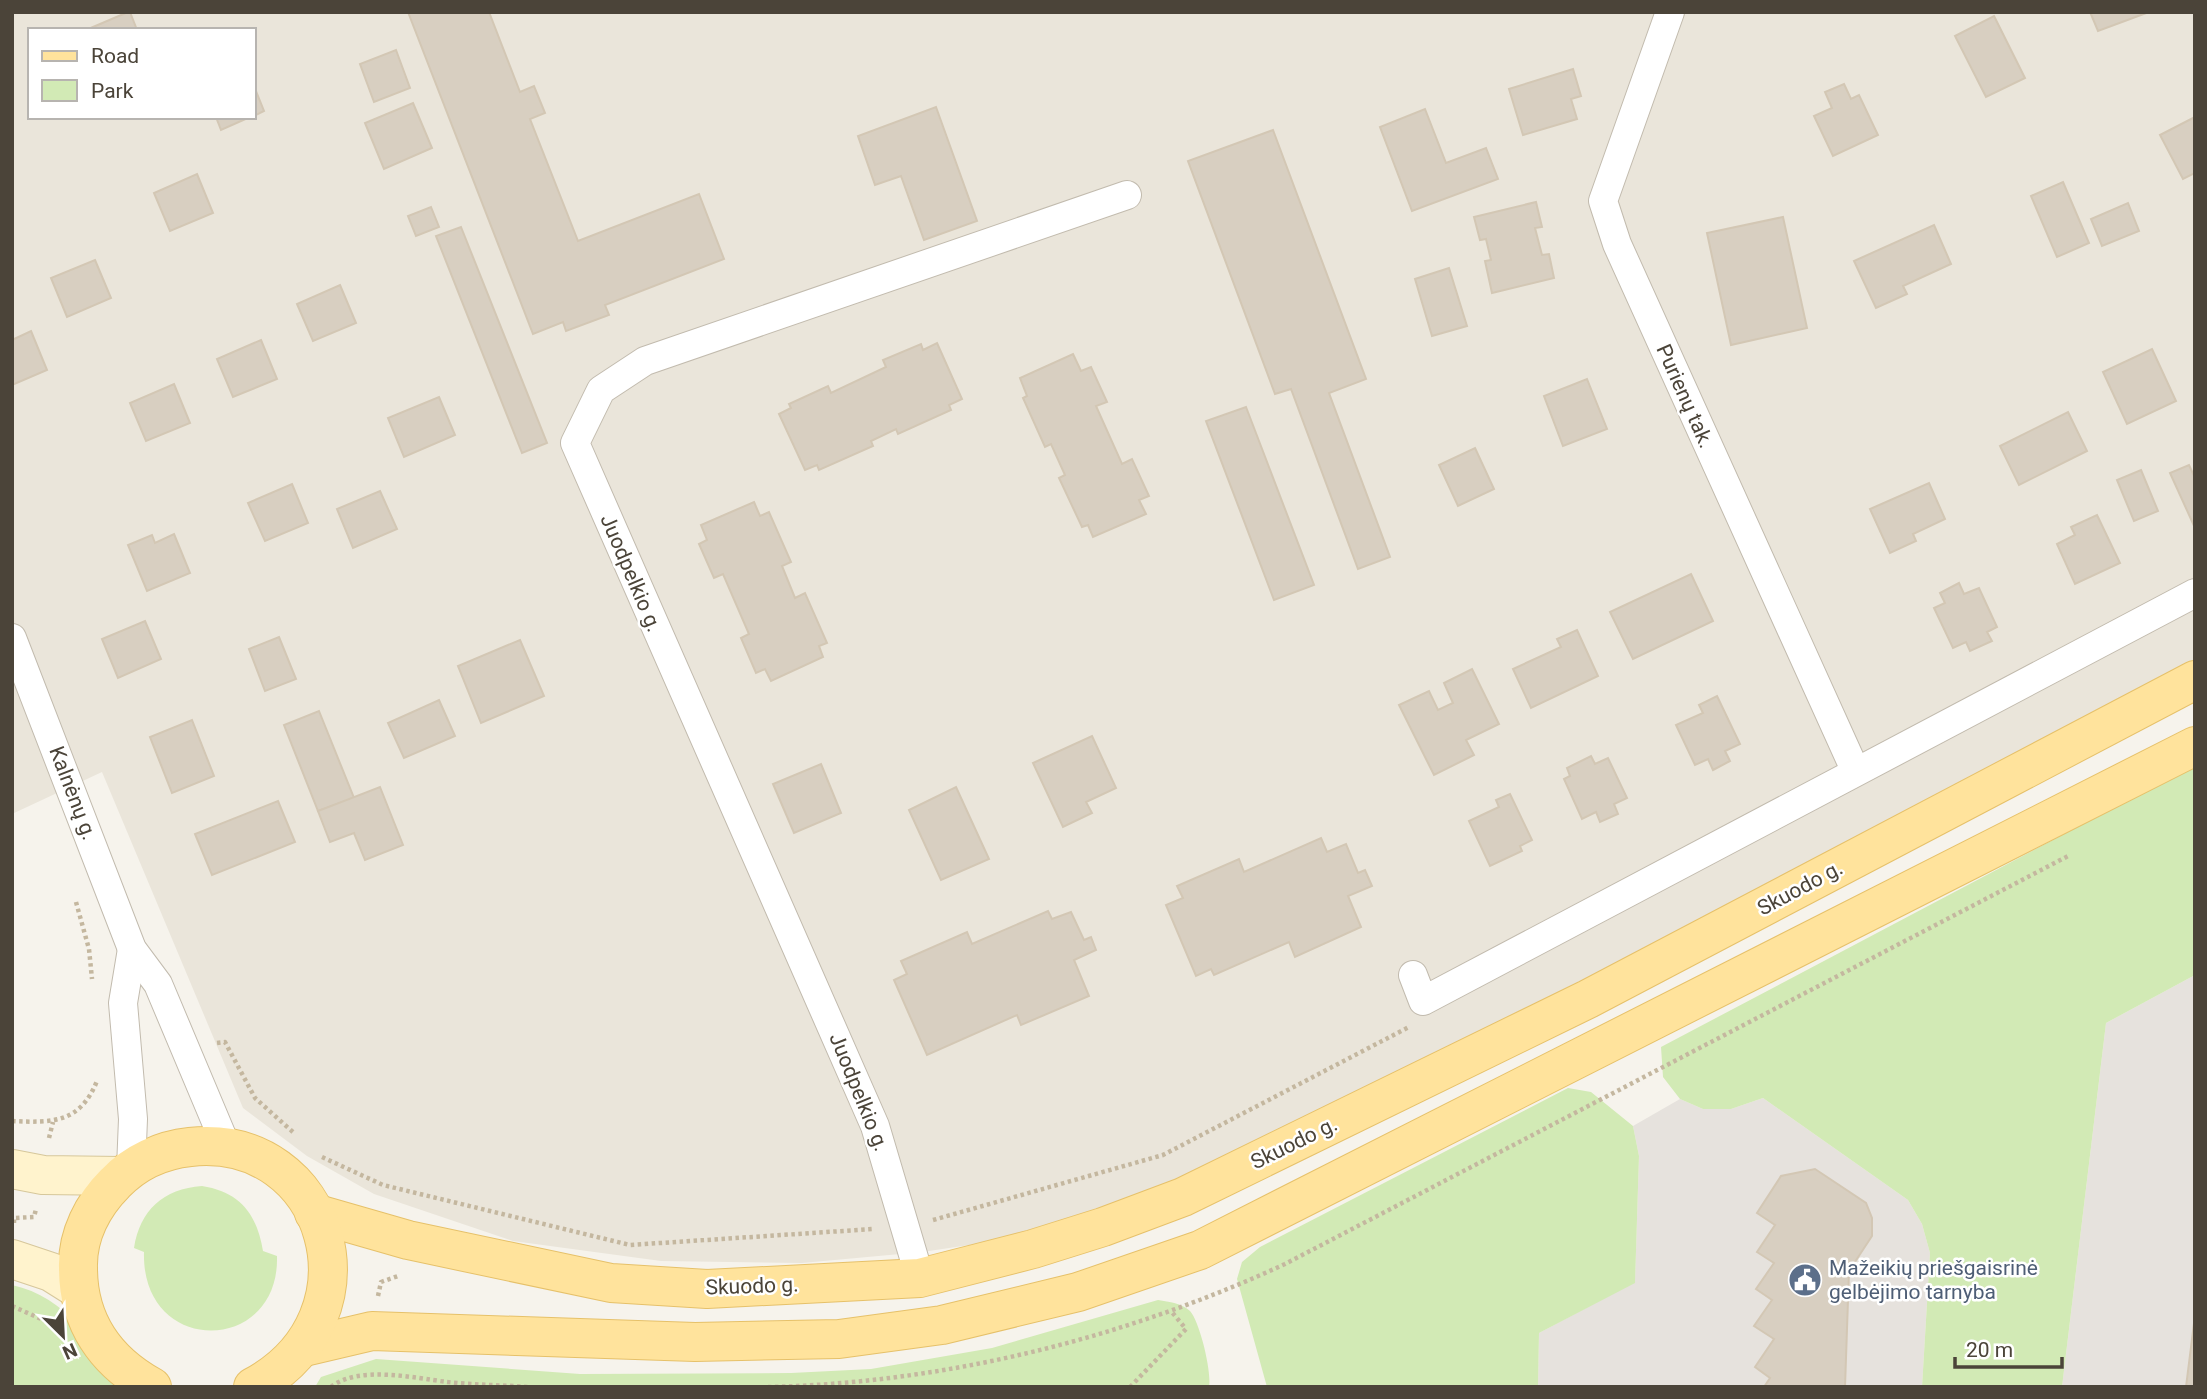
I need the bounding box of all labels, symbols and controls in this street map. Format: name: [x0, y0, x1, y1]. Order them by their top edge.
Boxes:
legend: [28, 28, 256, 119]
text: Road: [91, 44, 139, 68]
text: Park: [91, 79, 134, 103]
street label: Purienų tak.: [1651, 340, 1719, 452]
street label: Juodpelkio g.: [595, 511, 667, 635]
street label: Kalnėnų g.: [44, 743, 102, 843]
street label: Skuodo g.: [1753, 856, 1847, 920]
street label: Juodpelkio g.: [824, 1029, 894, 1155]
street label: Skuodo g.: [1247, 1112, 1341, 1174]
place label: Mažeikių priešgaisrinė gelbėjimo tarnyba: [1829, 1256, 2038, 1304]
public building icon: Mažeikių priešgaisrinė gelbėjimo tarnyba: [1786, 1261, 1824, 1299]
street label: Skuodo g.: [705, 1272, 799, 1300]
north arrow: [28, 1301, 98, 1371]
scale bar: [1955, 1326, 2062, 1370]
text: N: [59, 1338, 81, 1364]
text: 20 m: [1966, 1338, 2013, 1362]

